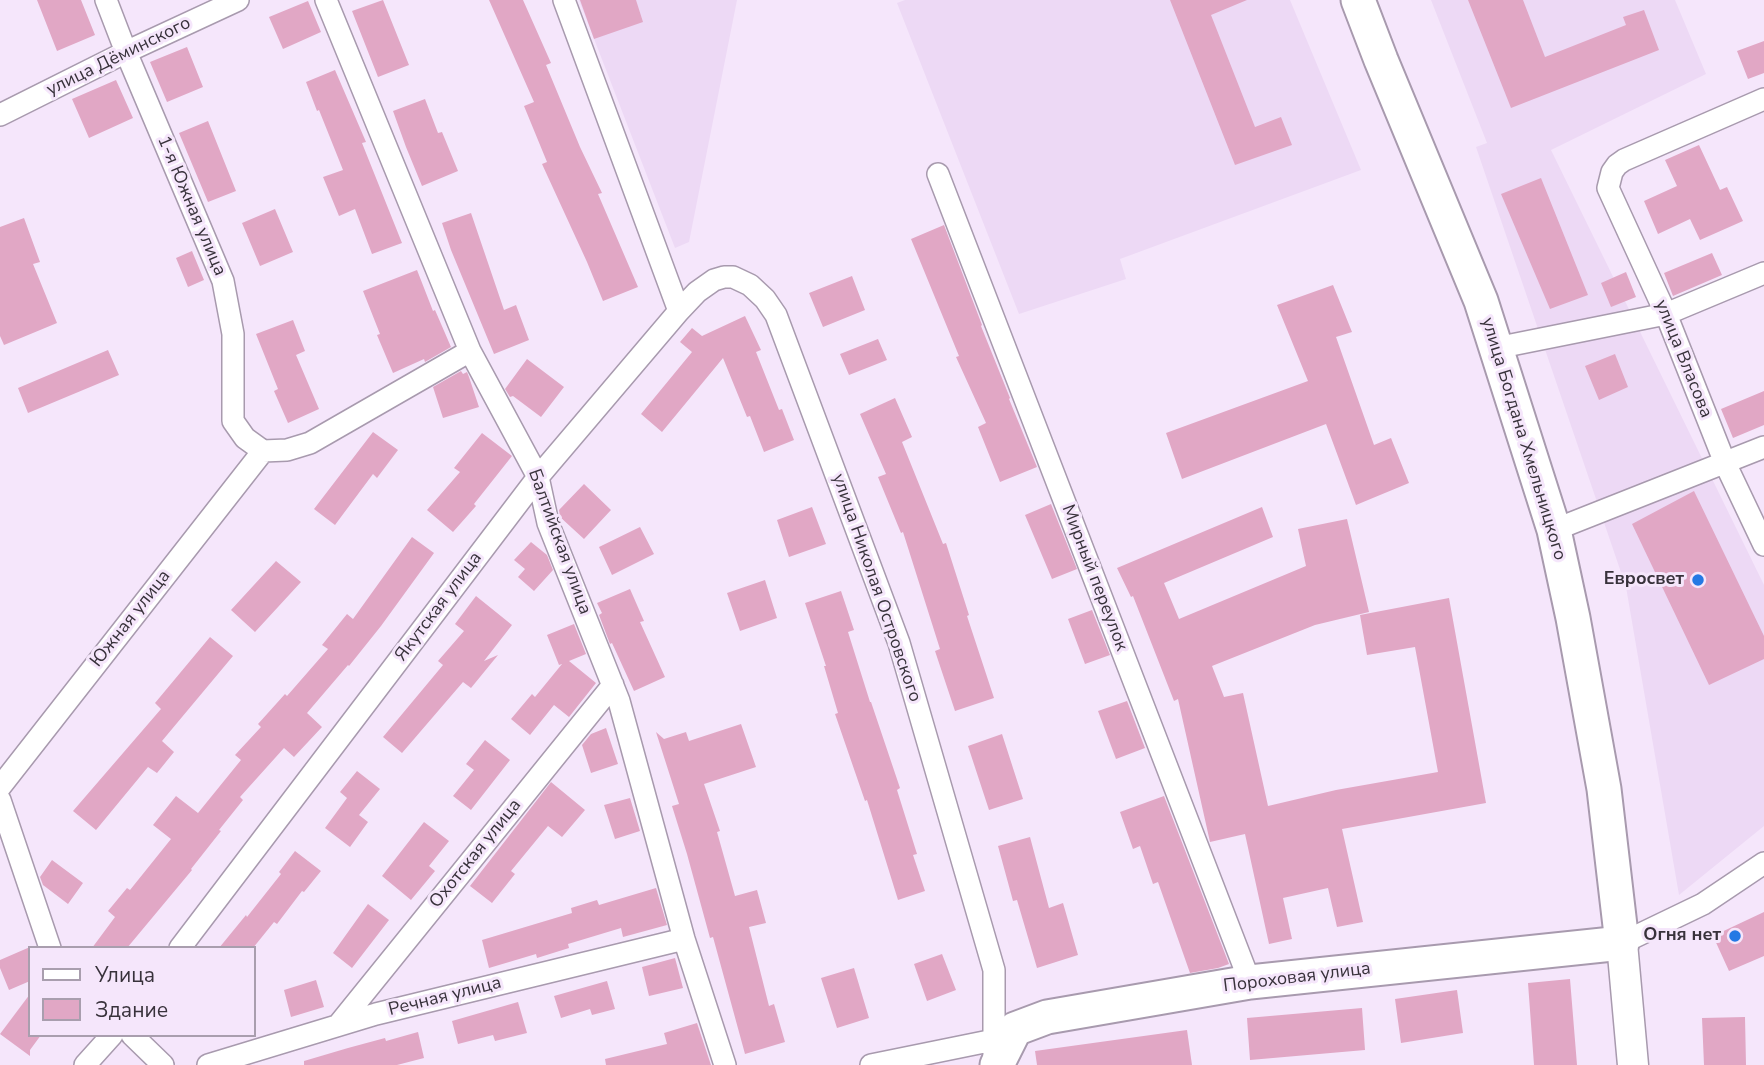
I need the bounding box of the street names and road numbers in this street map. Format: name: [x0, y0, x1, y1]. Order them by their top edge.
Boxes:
street label: улица Дёминского: [43, 13, 195, 101]
street label: 1-я Южная улица: [152, 133, 230, 279]
street label: улица Власова: [1650, 297, 1716, 421]
street label: улица Богдана Хмельницкого: [1476, 315, 1570, 563]
street label: Балтийская улица: [523, 466, 595, 618]
street label: улица Николая Островского: [827, 471, 925, 705]
street label: Мирный переулок: [1056, 502, 1132, 654]
street label: Якутская улица: [391, 548, 487, 666]
street label: Южная улица: [86, 566, 176, 672]
street label: Охотская улица: [426, 795, 526, 913]
street label: Пороховая улица: [1222, 958, 1372, 998]
street label: Речная улица: [386, 973, 504, 1021]

